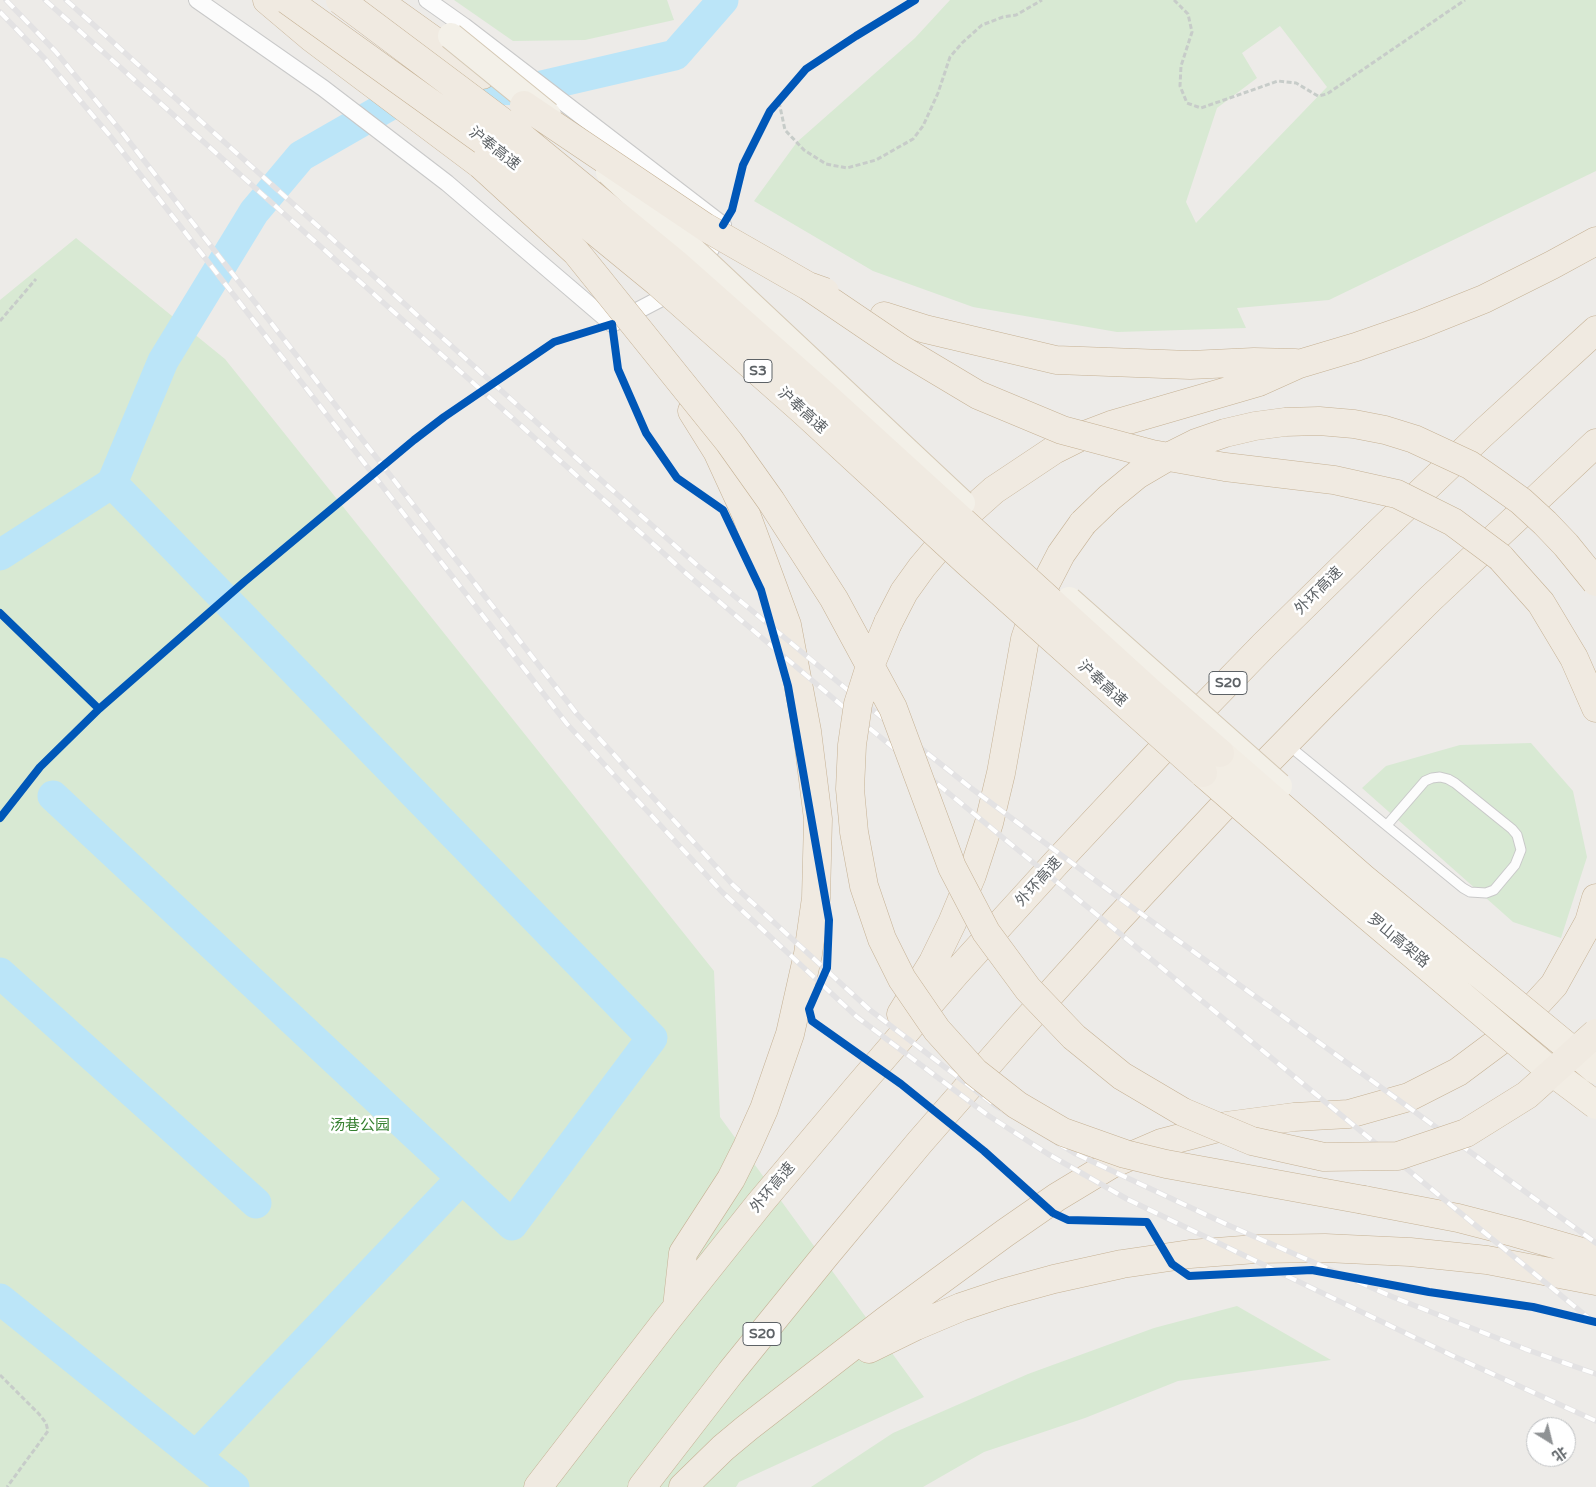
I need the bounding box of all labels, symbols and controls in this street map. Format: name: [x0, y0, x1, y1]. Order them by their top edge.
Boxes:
street label: 沪奉高速: [465, 123, 523, 175]
road number: S3: [744, 360, 772, 382]
street label: 沪奉高速: [774, 384, 830, 438]
street label: 外环高速: [1291, 563, 1347, 619]
street label: 沪奉高速: [1074, 657, 1130, 711]
road number: S20: [1209, 671, 1247, 694]
street label: 外环高速: [1012, 854, 1066, 910]
street label: 罗山高架路: [1363, 910, 1433, 972]
park label: 汤巷公园: [330, 1117, 390, 1135]
street label: 外环高速: [747, 1159, 799, 1217]
road number: S20: [743, 1322, 781, 1346]
north arrow: [1526, 1417, 1576, 1467]
text: 北: [1549, 1443, 1570, 1465]

